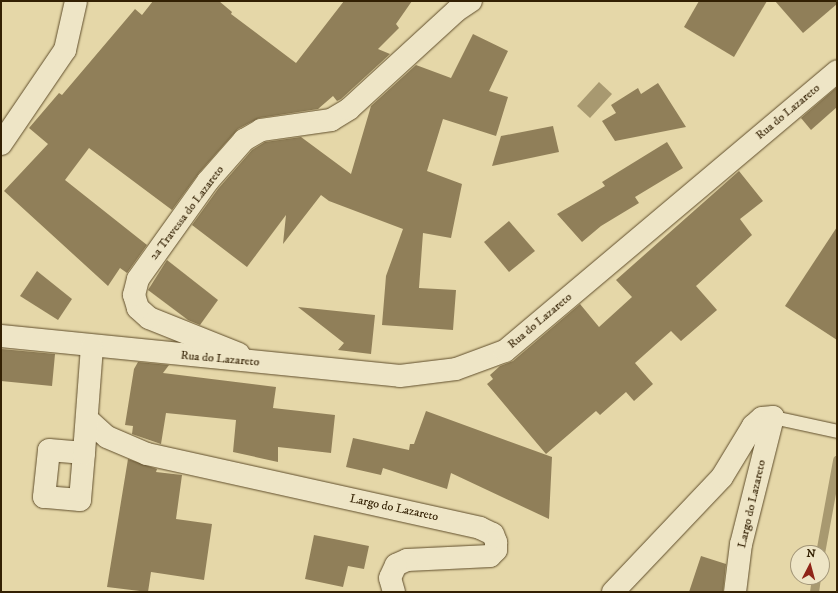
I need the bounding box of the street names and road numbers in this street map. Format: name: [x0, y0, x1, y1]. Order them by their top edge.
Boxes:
street label: Rua do Lazareto: [753, 81, 823, 143]
street label: 2a Travessa do Lazareto: [147, 163, 227, 263]
street label: Rua do Lazareto: [505, 290, 575, 352]
street label: Rua do Lazareto: [180, 348, 260, 370]
street label: Largo do Lazareto: [735, 459, 769, 549]
street label: Largo do Lazareto: [348, 492, 440, 524]

